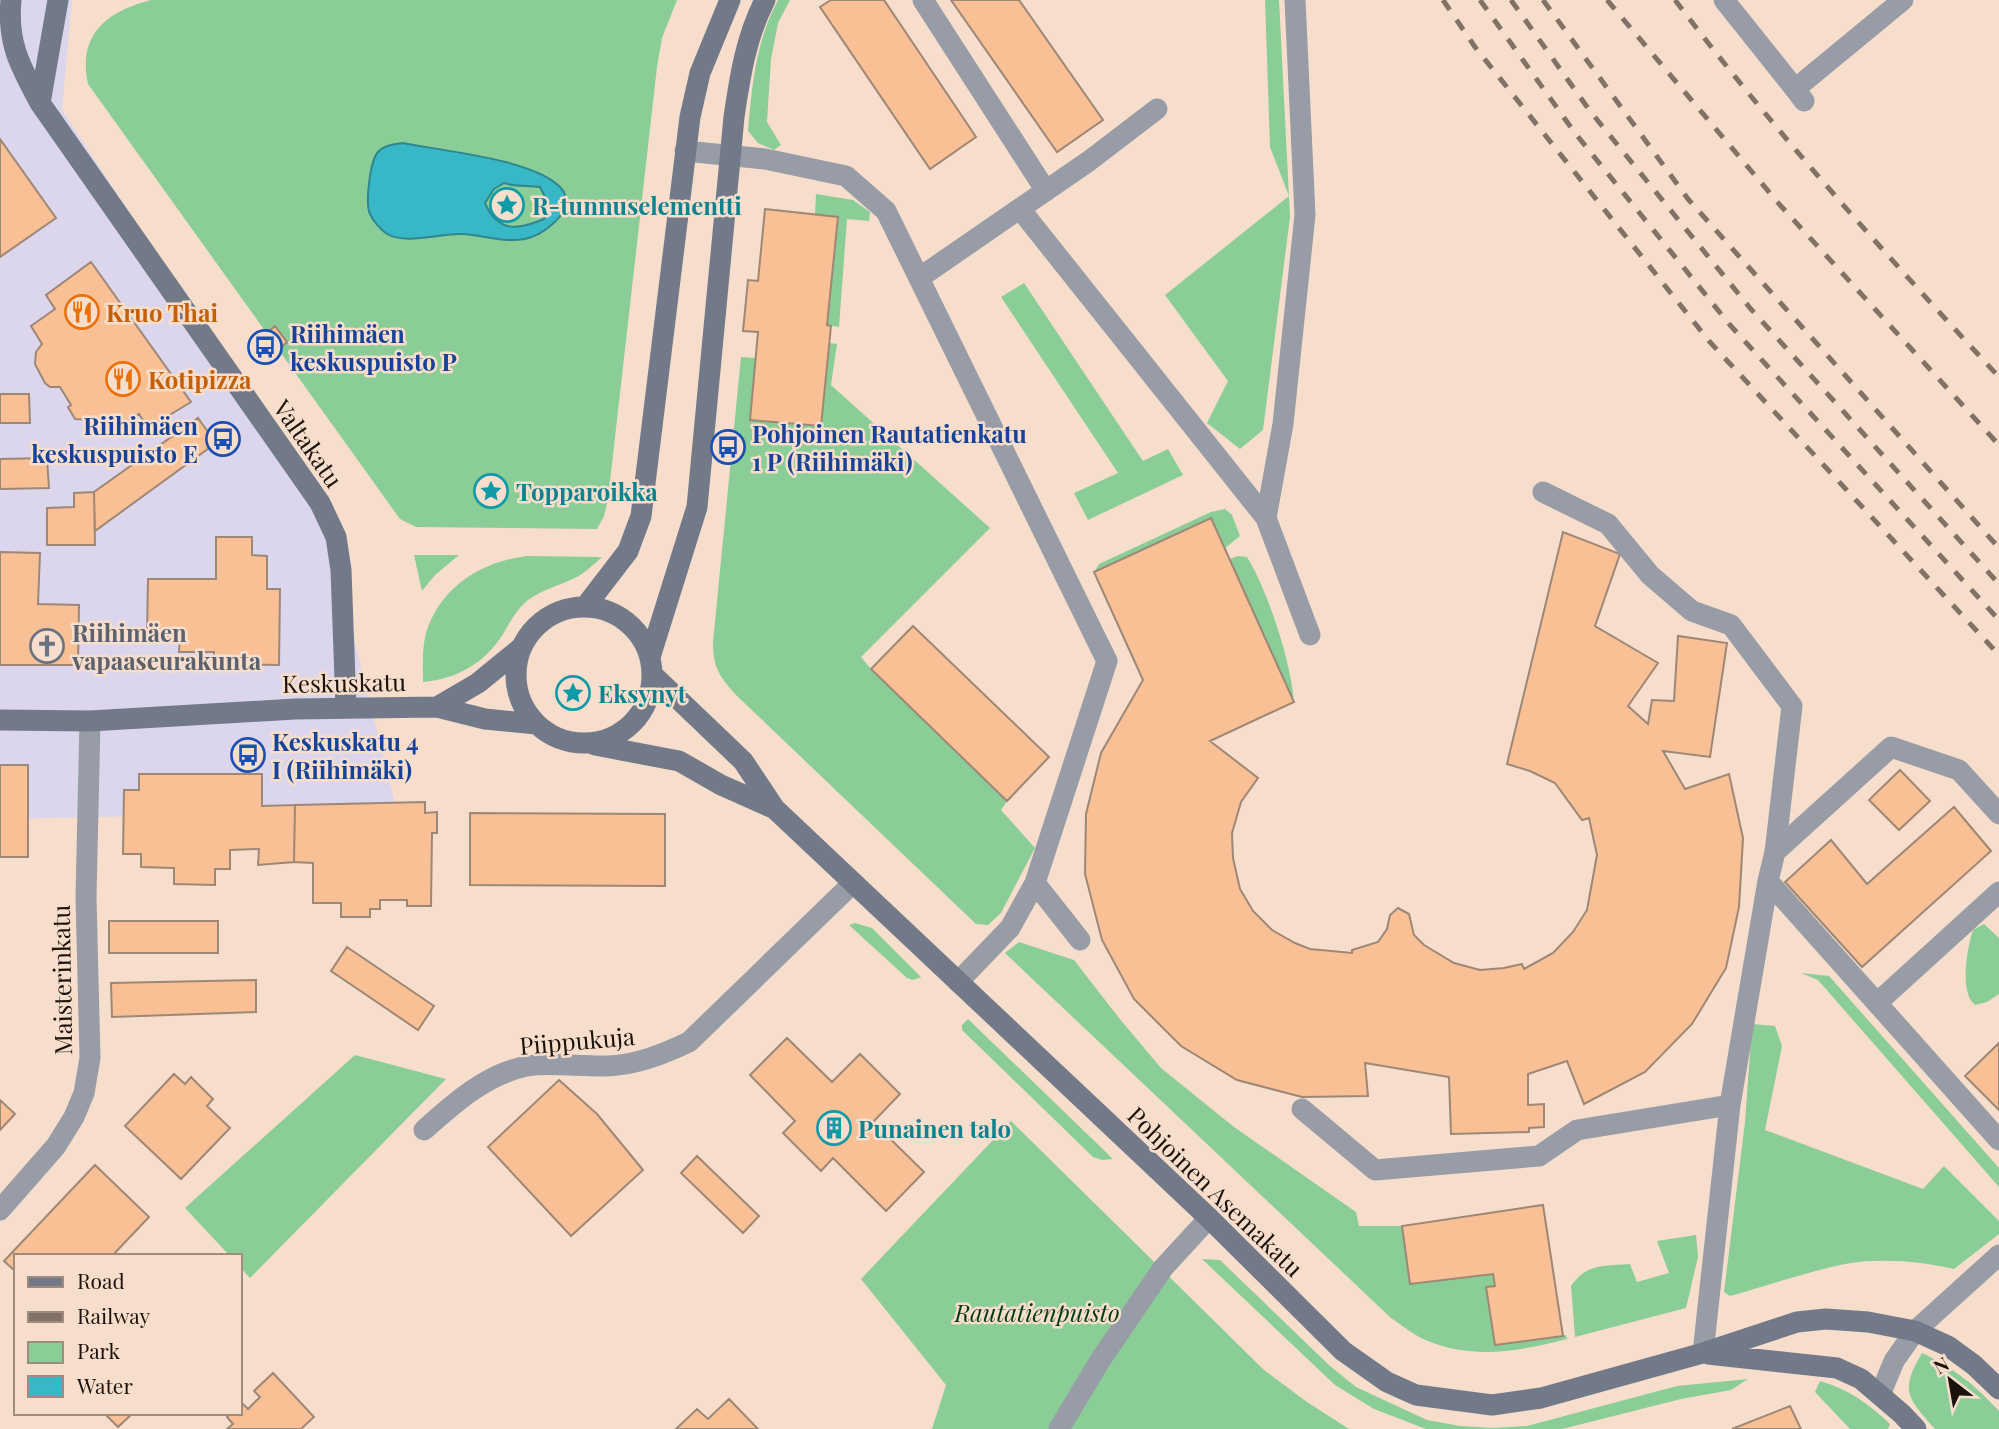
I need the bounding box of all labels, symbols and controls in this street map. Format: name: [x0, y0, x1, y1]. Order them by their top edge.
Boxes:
place icon: R-tunnuselementti: [488, 186, 526, 224]
place label: R-tunnuselementti: [532, 189, 742, 221]
restaurant icon: Kruo Thai: [63, 293, 101, 331]
place label: Kruo Thai: [106, 296, 218, 328]
place label: Riihimäen keskuspuisto P: [290, 317, 457, 377]
bus stop icon: Riihimäen keskuspuisto P: [246, 328, 284, 366]
restaurant icon: Kotipizza: [104, 360, 142, 398]
place label: Kotipizza: [148, 363, 252, 395]
street label: Valtakatu: [267, 392, 351, 493]
place label: Riihimäen keskuspuisto E: [31, 409, 198, 469]
place label: Pohjoinen Rautatienkatu 1 P (Riihimäki): [752, 417, 1027, 477]
bus stop icon: Riihimäen keskuspuisto E: [204, 420, 242, 458]
bus stop icon: Pohjoinen Rautatienkatu 1 P (Riihimäki): [709, 428, 747, 466]
place icon: Topparoikka: [472, 472, 510, 510]
place label: Topparoikka: [516, 475, 658, 507]
place label: Riihimäen vapaaseurakunta: [71, 616, 262, 676]
church icon: Riihimäen vapaaseurakunta: [28, 627, 66, 665]
street label: Keskuskatu: [282, 665, 406, 699]
place icon: Eksynyt: [554, 674, 592, 712]
place label: Eksynyt: [598, 677, 687, 709]
place label: Keskuskatu 4 I (Riihimäki): [272, 725, 419, 785]
bus stop icon: Keskuskatu 4 I (Riihimäki): [229, 736, 267, 774]
street label: Maisterinkatu: [44, 904, 78, 1056]
street label: Piippukuja: [518, 1019, 636, 1061]
street label: Pohjoinen Asemakatu: [1121, 1099, 1311, 1283]
building icon: Punainen talo: [815, 1109, 853, 1147]
place label: Punainen talo: [858, 1112, 1011, 1144]
legend: [14, 1254, 242, 1415]
text: Road: [77, 1266, 125, 1294]
park label: Rautatienpuisto: [953, 1296, 1120, 1328]
text: Railway: [77, 1301, 151, 1329]
text: Park: [77, 1336, 121, 1364]
north arrow: [1915, 1345, 1985, 1415]
text: N: [1928, 1350, 1954, 1379]
text: Water: [76, 1371, 133, 1399]

